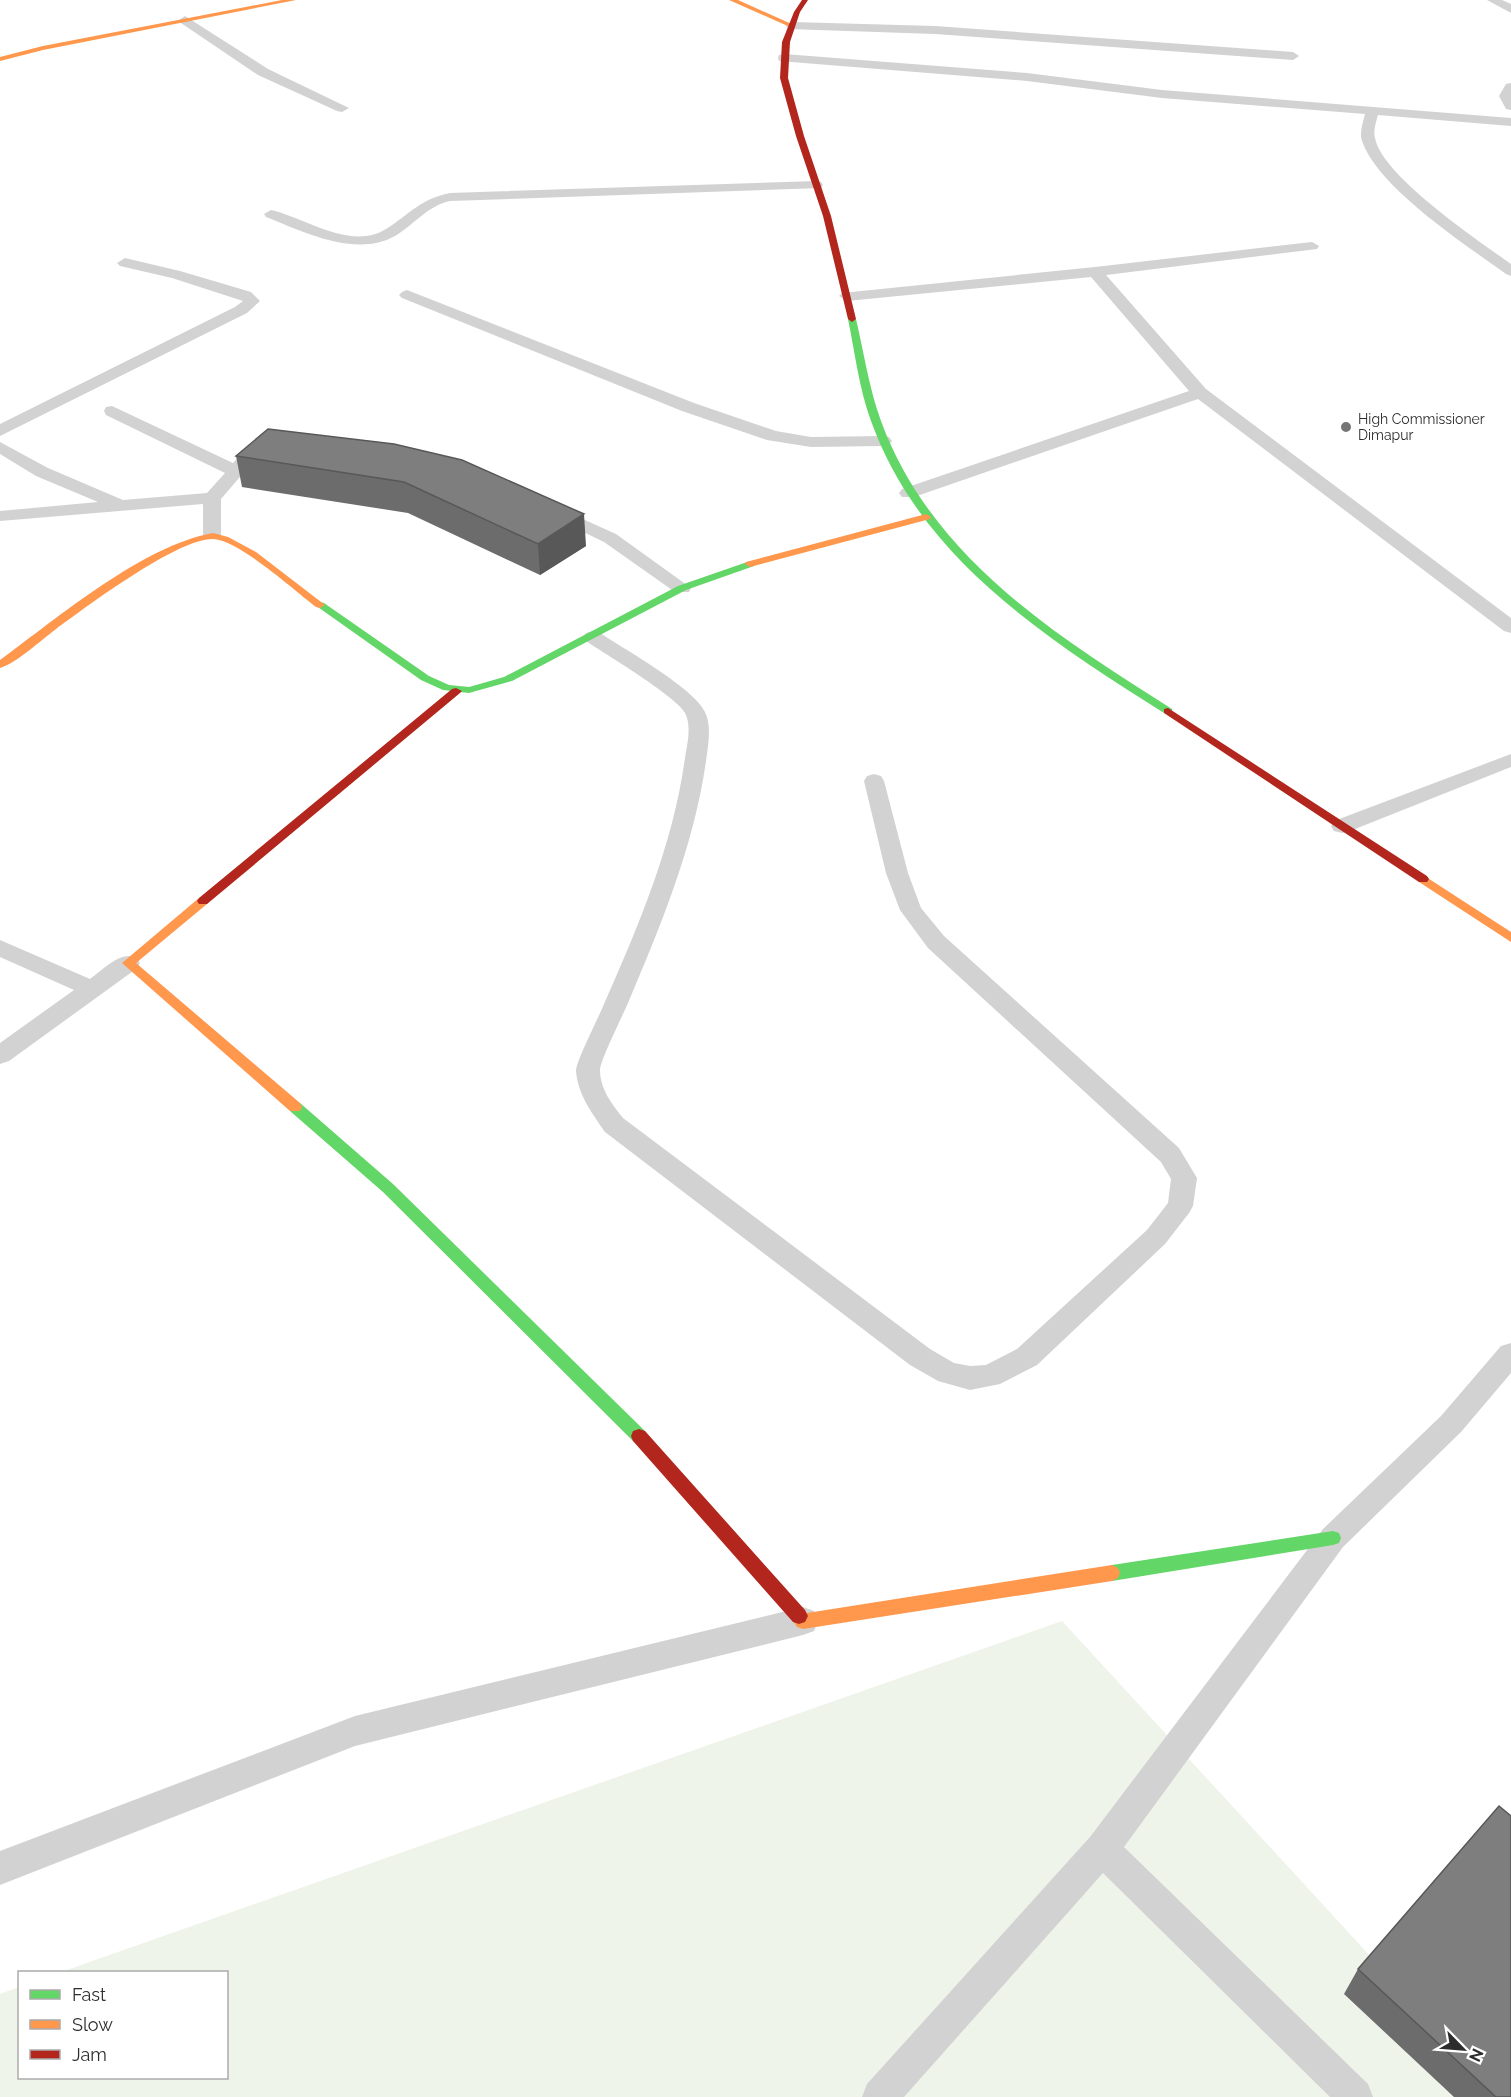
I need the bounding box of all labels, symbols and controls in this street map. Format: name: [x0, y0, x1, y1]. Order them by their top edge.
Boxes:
place label: High Commissioner Dimapur: [1358, 411, 1485, 443]
marker: High Commissioner Dimapur: [1339, 420, 1353, 434]
legend: [18, 1971, 228, 2079]
text: Fast: [72, 1984, 106, 2005]
text: Slow: [72, 2014, 113, 2035]
north arrow: [1433, 2019, 1493, 2079]
text: Jam: [72, 2044, 107, 2065]
text: N: [1465, 2046, 1487, 2065]

